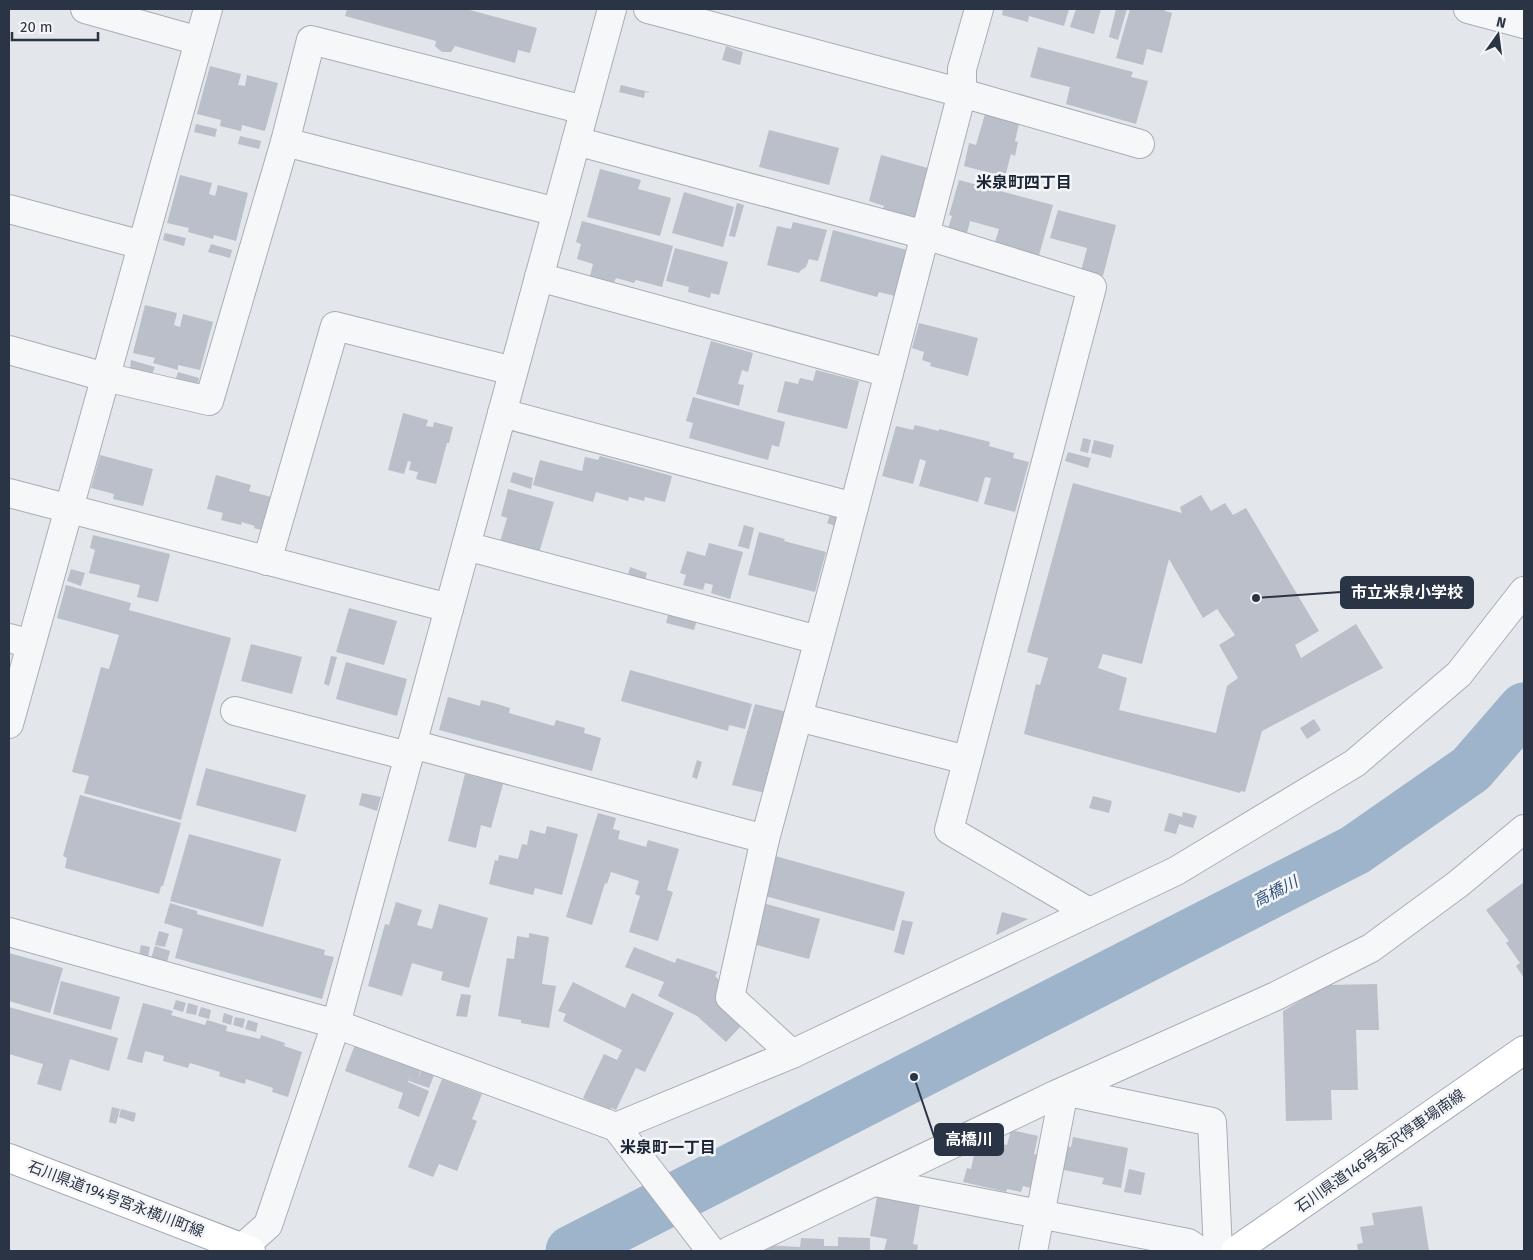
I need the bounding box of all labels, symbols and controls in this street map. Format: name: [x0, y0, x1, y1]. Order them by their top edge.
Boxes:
scale bar: [12, 10, 99, 42]
north arrow: [1473, 10, 1523, 60]
text: N: [1494, 13, 1508, 32]
text: 20 m: [20, 18, 53, 36]
district label: 米泉町四丁目: [976, 173, 1072, 192]
callout: 市立米泉小学校: [1341, 577, 1473, 608]
text: 市立米泉小学校: [1351, 583, 1463, 602]
water label: 高橋川: [1250, 871, 1303, 911]
street label: 石川県道146号金沢停車場南線: [1292, 1086, 1468, 1216]
callout: 高橋川: [935, 1124, 1003, 1155]
text: 高橋川: [945, 1130, 993, 1149]
district label: 米泉町一丁目: [620, 1138, 716, 1157]
street label: 石川県道194号宮永横川町線: [25, 1157, 207, 1241]

